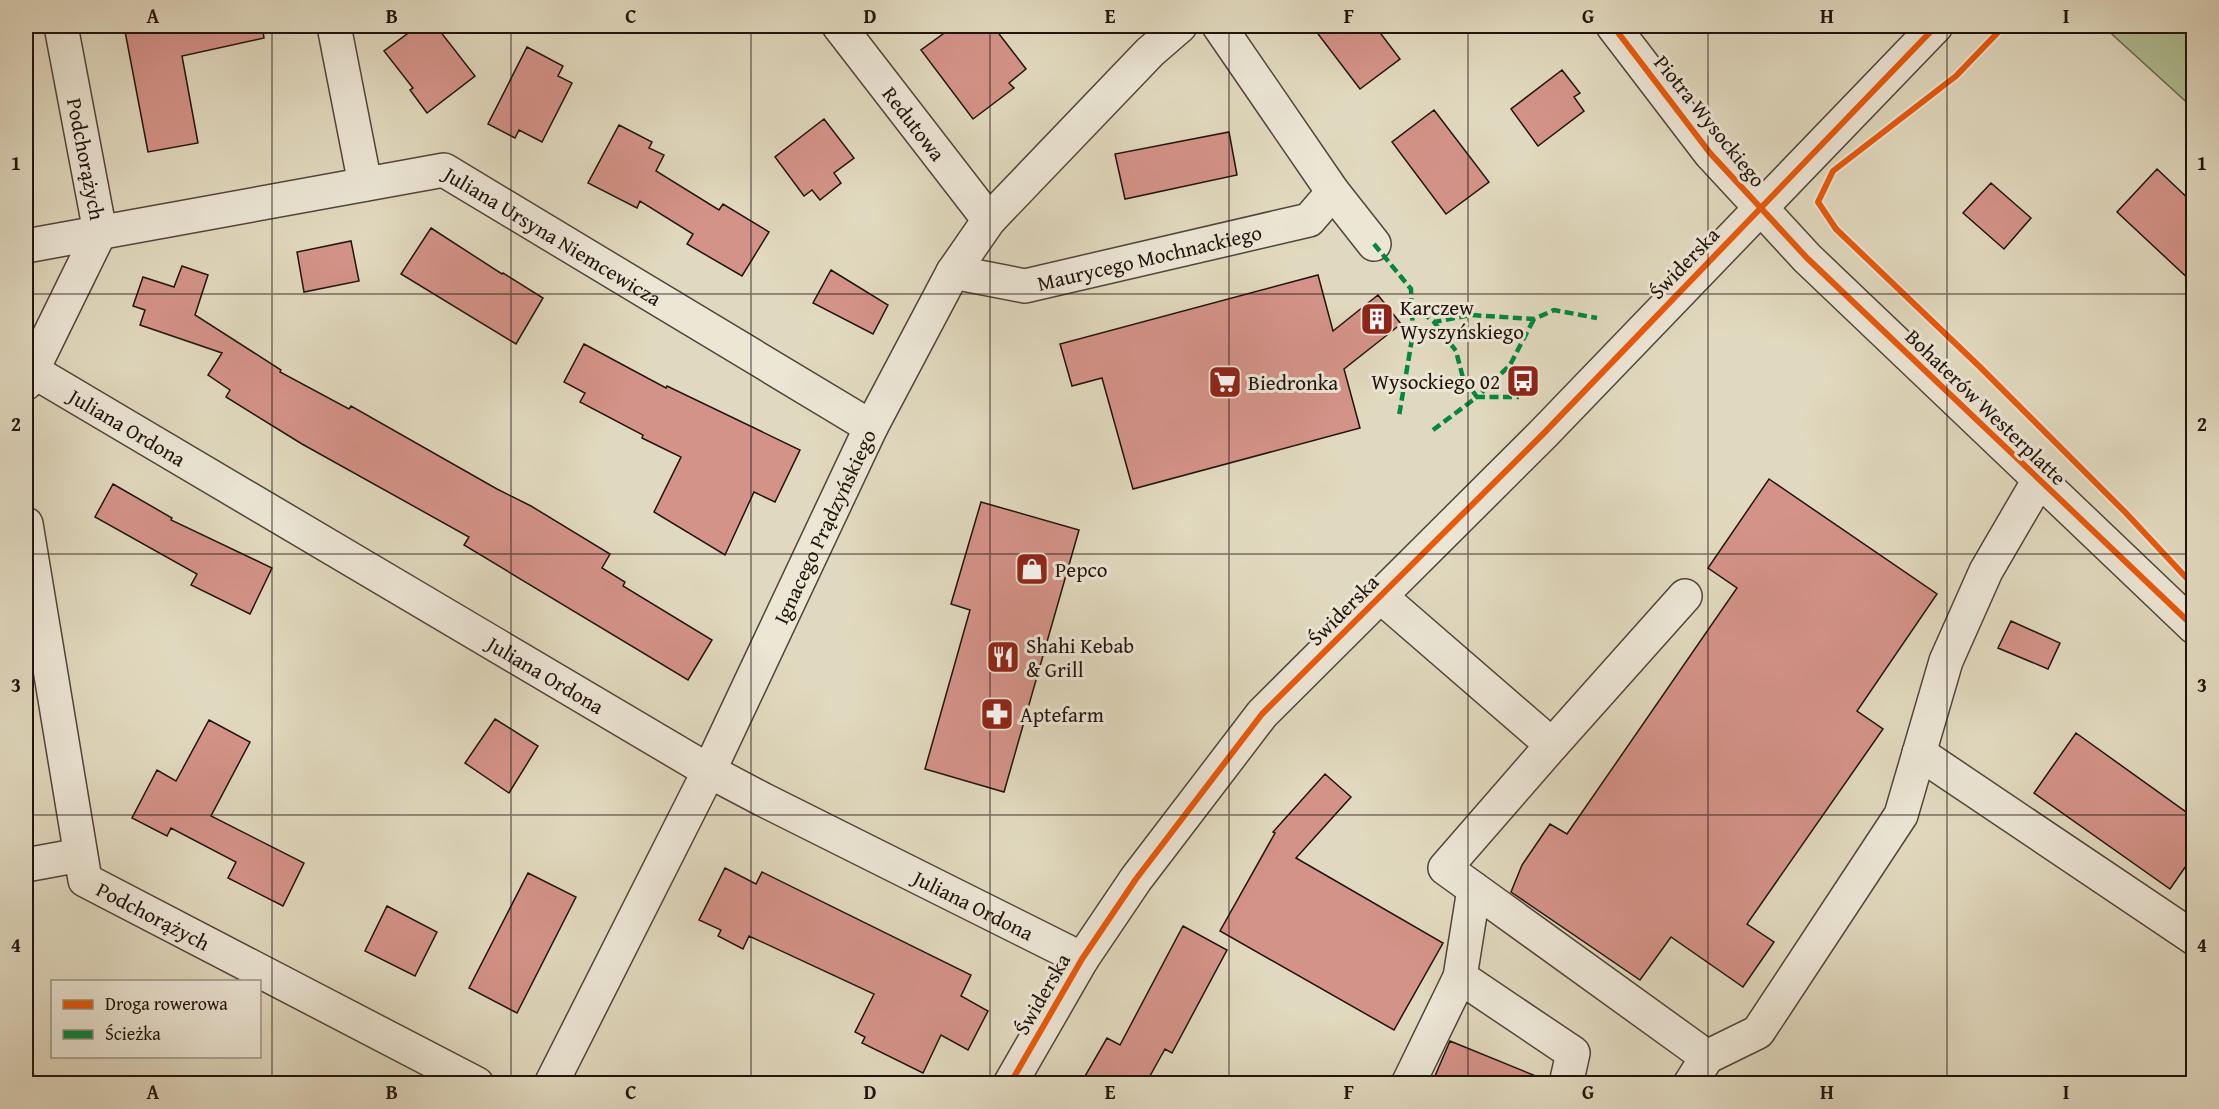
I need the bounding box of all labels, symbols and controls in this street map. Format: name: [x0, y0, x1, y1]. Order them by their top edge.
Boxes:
text: A: [147, 1, 160, 30]
text: B: [386, 1, 398, 30]
text: C: [625, 1, 637, 30]
text: D: [863, 1, 877, 30]
text: E: [1105, 1, 1116, 30]
text: F: [1344, 1, 1354, 30]
text: G: [1582, 1, 1594, 30]
text: H: [1820, 1, 1834, 30]
text: I: [2063, 1, 2069, 30]
street label: Piotra Wysockiego: [1647, 48, 1773, 194]
street label: Redutowa: [875, 79, 953, 167]
street label: Podchorążych: [59, 95, 113, 223]
text: 1: [11, 148, 21, 177]
text: 1: [2197, 148, 2207, 177]
street label: Juliana Ursyna Niemcewicza: [436, 157, 668, 313]
street label: Maurycego Mochnackiego: [1034, 216, 1265, 298]
street label: Świderska: [1642, 220, 1726, 306]
place label: Karczew Wyszyńskiego: [1400, 292, 1524, 347]
building icon: Karczew Wyszyńskiego: [1359, 301, 1395, 337]
street label: Bohaterów Westerplatte: [1898, 322, 2074, 492]
bus stop icon: Wysockiego 02: [1505, 363, 1541, 399]
supermarket icon: Biedronka: [1207, 364, 1243, 400]
place label: Wysockiego 02: [1371, 366, 1500, 397]
place label: Biedronka: [1248, 367, 1338, 398]
street label: Juliana Ordona: [61, 379, 192, 474]
text: 2: [11, 409, 21, 438]
text: 2: [2197, 409, 2207, 438]
street label: Ignacego Prądzyńskiego: [765, 424, 883, 629]
shop icon: Pepco: [1014, 551, 1050, 587]
place label: Pepco: [1055, 554, 1108, 585]
street label: Świderska: [1300, 567, 1386, 653]
street label: Juliana Ordona: [479, 626, 610, 721]
place label: Shahi Kebab & Grill: [1026, 630, 1134, 685]
restaurant icon: Shahi Kebab & Grill: [985, 639, 1021, 675]
text: 3: [11, 670, 21, 699]
text: 3: [2197, 670, 2207, 699]
pharmacy icon: Aptefarm: [979, 696, 1015, 732]
place label: Aptefarm: [1020, 699, 1104, 730]
street label: Juliana Ordona: [905, 860, 1039, 948]
street label: Podchorążych: [91, 873, 216, 958]
text: 4: [11, 930, 21, 959]
text: 4: [2197, 930, 2207, 959]
street label: Świderska: [1006, 947, 1078, 1041]
legend: [51, 980, 261, 1058]
text: Droga rowerowa: [105, 990, 228, 1017]
text: Ścieżka: [105, 1020, 161, 1047]
text: A: [147, 1077, 160, 1106]
text: B: [386, 1077, 398, 1106]
text: C: [625, 1077, 637, 1106]
text: D: [863, 1077, 877, 1106]
text: E: [1105, 1077, 1116, 1106]
text: F: [1344, 1077, 1354, 1106]
text: G: [1582, 1077, 1594, 1106]
text: H: [1820, 1077, 1834, 1106]
text: I: [2063, 1077, 2069, 1106]

